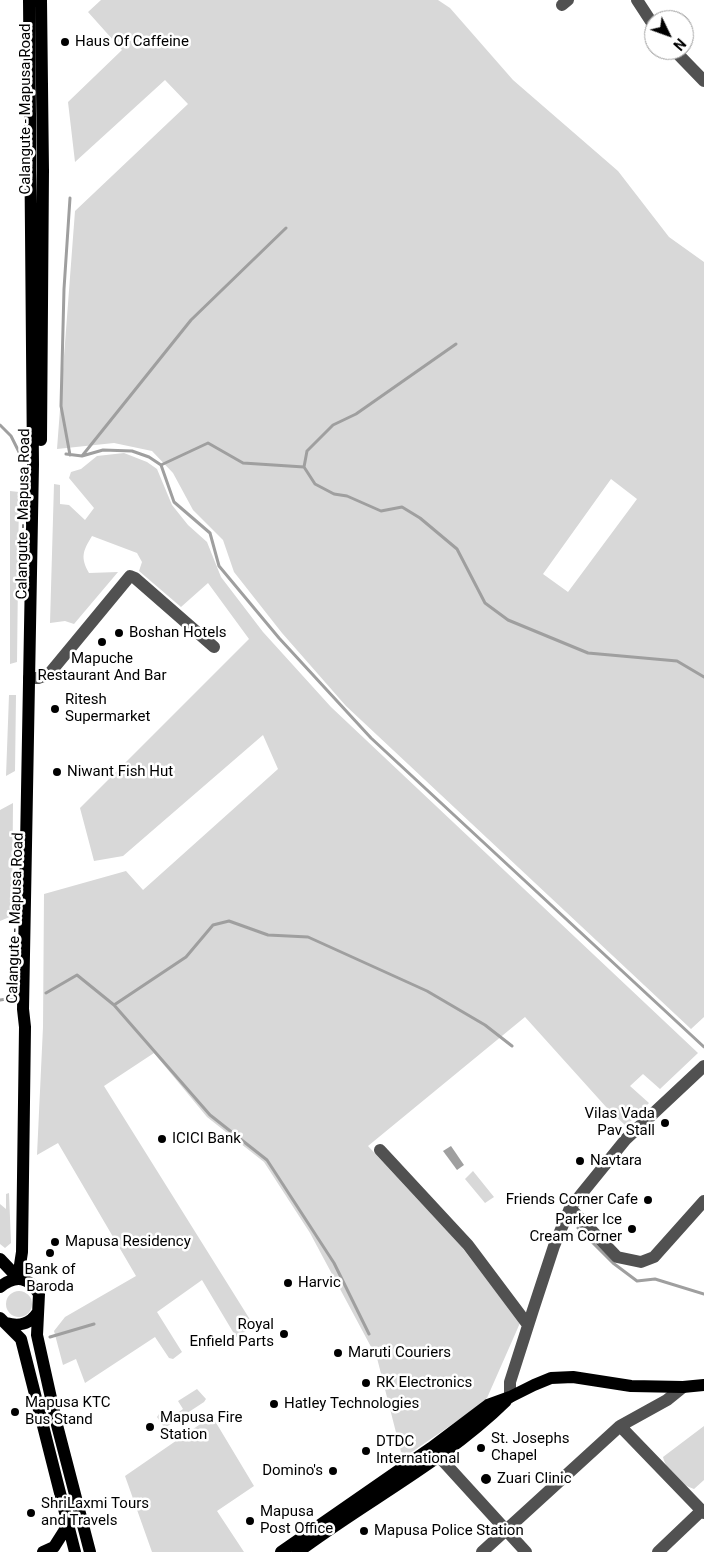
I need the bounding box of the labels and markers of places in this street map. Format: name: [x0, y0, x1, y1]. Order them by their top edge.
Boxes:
place label: Haus Of Caffeine: [75, 33, 189, 51]
marker: Haus Of Caffeine: [59, 36, 71, 48]
place label: Boshan Hotels: [129, 624, 227, 642]
marker: Boshan Hotels: [113, 627, 125, 639]
marker: Mapuche Restaurant And Bar: [96, 636, 108, 648]
place label: Mapuche Restaurant And Bar: [38, 650, 166, 685]
place label: Ritesh Supermarket: [65, 691, 150, 726]
marker: Ritesh Supermarket: [49, 703, 61, 715]
place label: Niwant Fish Hut: [67, 763, 173, 781]
marker: Niwant Fish Hut: [51, 766, 63, 778]
place label: Vilas Vada Pav Stall: [585, 1105, 655, 1140]
marker: Vilas Vada Pav Stall: [659, 1117, 671, 1129]
place label: ICICI Bank: [172, 1130, 241, 1148]
marker: ICICI Bank: [156, 1133, 168, 1145]
place label: Navtara: [590, 1152, 642, 1170]
marker: Navtara: [574, 1155, 586, 1167]
place label: Friends Corner Cafe: [506, 1191, 638, 1209]
marker: Friends Corner Cafe: [642, 1194, 654, 1206]
place label: Parker Ice Cream Corner: [530, 1211, 622, 1246]
marker: Parker Ice Cream Corner: [626, 1223, 638, 1235]
place label: Mapusa Residency: [65, 1233, 191, 1251]
marker: Mapusa Residency: [49, 1236, 61, 1248]
marker: Bank of Baroda: [44, 1247, 56, 1259]
place label: Bank of Baroda: [25, 1261, 75, 1296]
place label: Harvic: [298, 1274, 341, 1292]
marker: Harvic: [282, 1277, 294, 1289]
place label: Royal Enfield Parts: [189, 1316, 274, 1351]
marker: Royal Enfield Parts: [278, 1328, 290, 1340]
place label: Maruti Couriers: [348, 1344, 451, 1362]
marker: Maruti Couriers: [332, 1347, 344, 1359]
place label: RK Electronics: [376, 1374, 472, 1392]
marker: RK Electronics: [360, 1377, 372, 1389]
place label: Mapusa KTC Bus Stand: [25, 1394, 110, 1429]
place label: Hatley Technologies: [284, 1395, 419, 1413]
marker: Hatley Technologies: [268, 1398, 280, 1410]
marker: Mapusa KTC Bus Stand: [9, 1406, 21, 1418]
place label: Mapusa Fire Station: [160, 1409, 242, 1444]
marker: Mapusa Fire Station: [144, 1421, 156, 1433]
place label: St. Josephs Chapel: [491, 1430, 569, 1465]
place label: DTDC International: [376, 1433, 460, 1468]
marker: St. Josephs Chapel: [475, 1442, 487, 1454]
marker: DTDC International: [360, 1445, 372, 1457]
place label: Domino's: [262, 1462, 323, 1480]
marker: Domino's: [327, 1465, 339, 1477]
place label: Zuari Clinic: [497, 1470, 572, 1488]
marker: Zuari Clinic: [479, 1472, 493, 1486]
place label: ShriLaxmi Tours and Travels: [41, 1495, 149, 1530]
place label: Mapusa Post Office: [260, 1503, 333, 1538]
marker: ShriLaxmi Tours and Travels: [25, 1507, 37, 1519]
marker: Mapusa Post Office: [244, 1515, 256, 1527]
place label: Mapusa Police Station: [374, 1522, 524, 1540]
marker: Mapusa Police Station: [358, 1525, 370, 1537]

